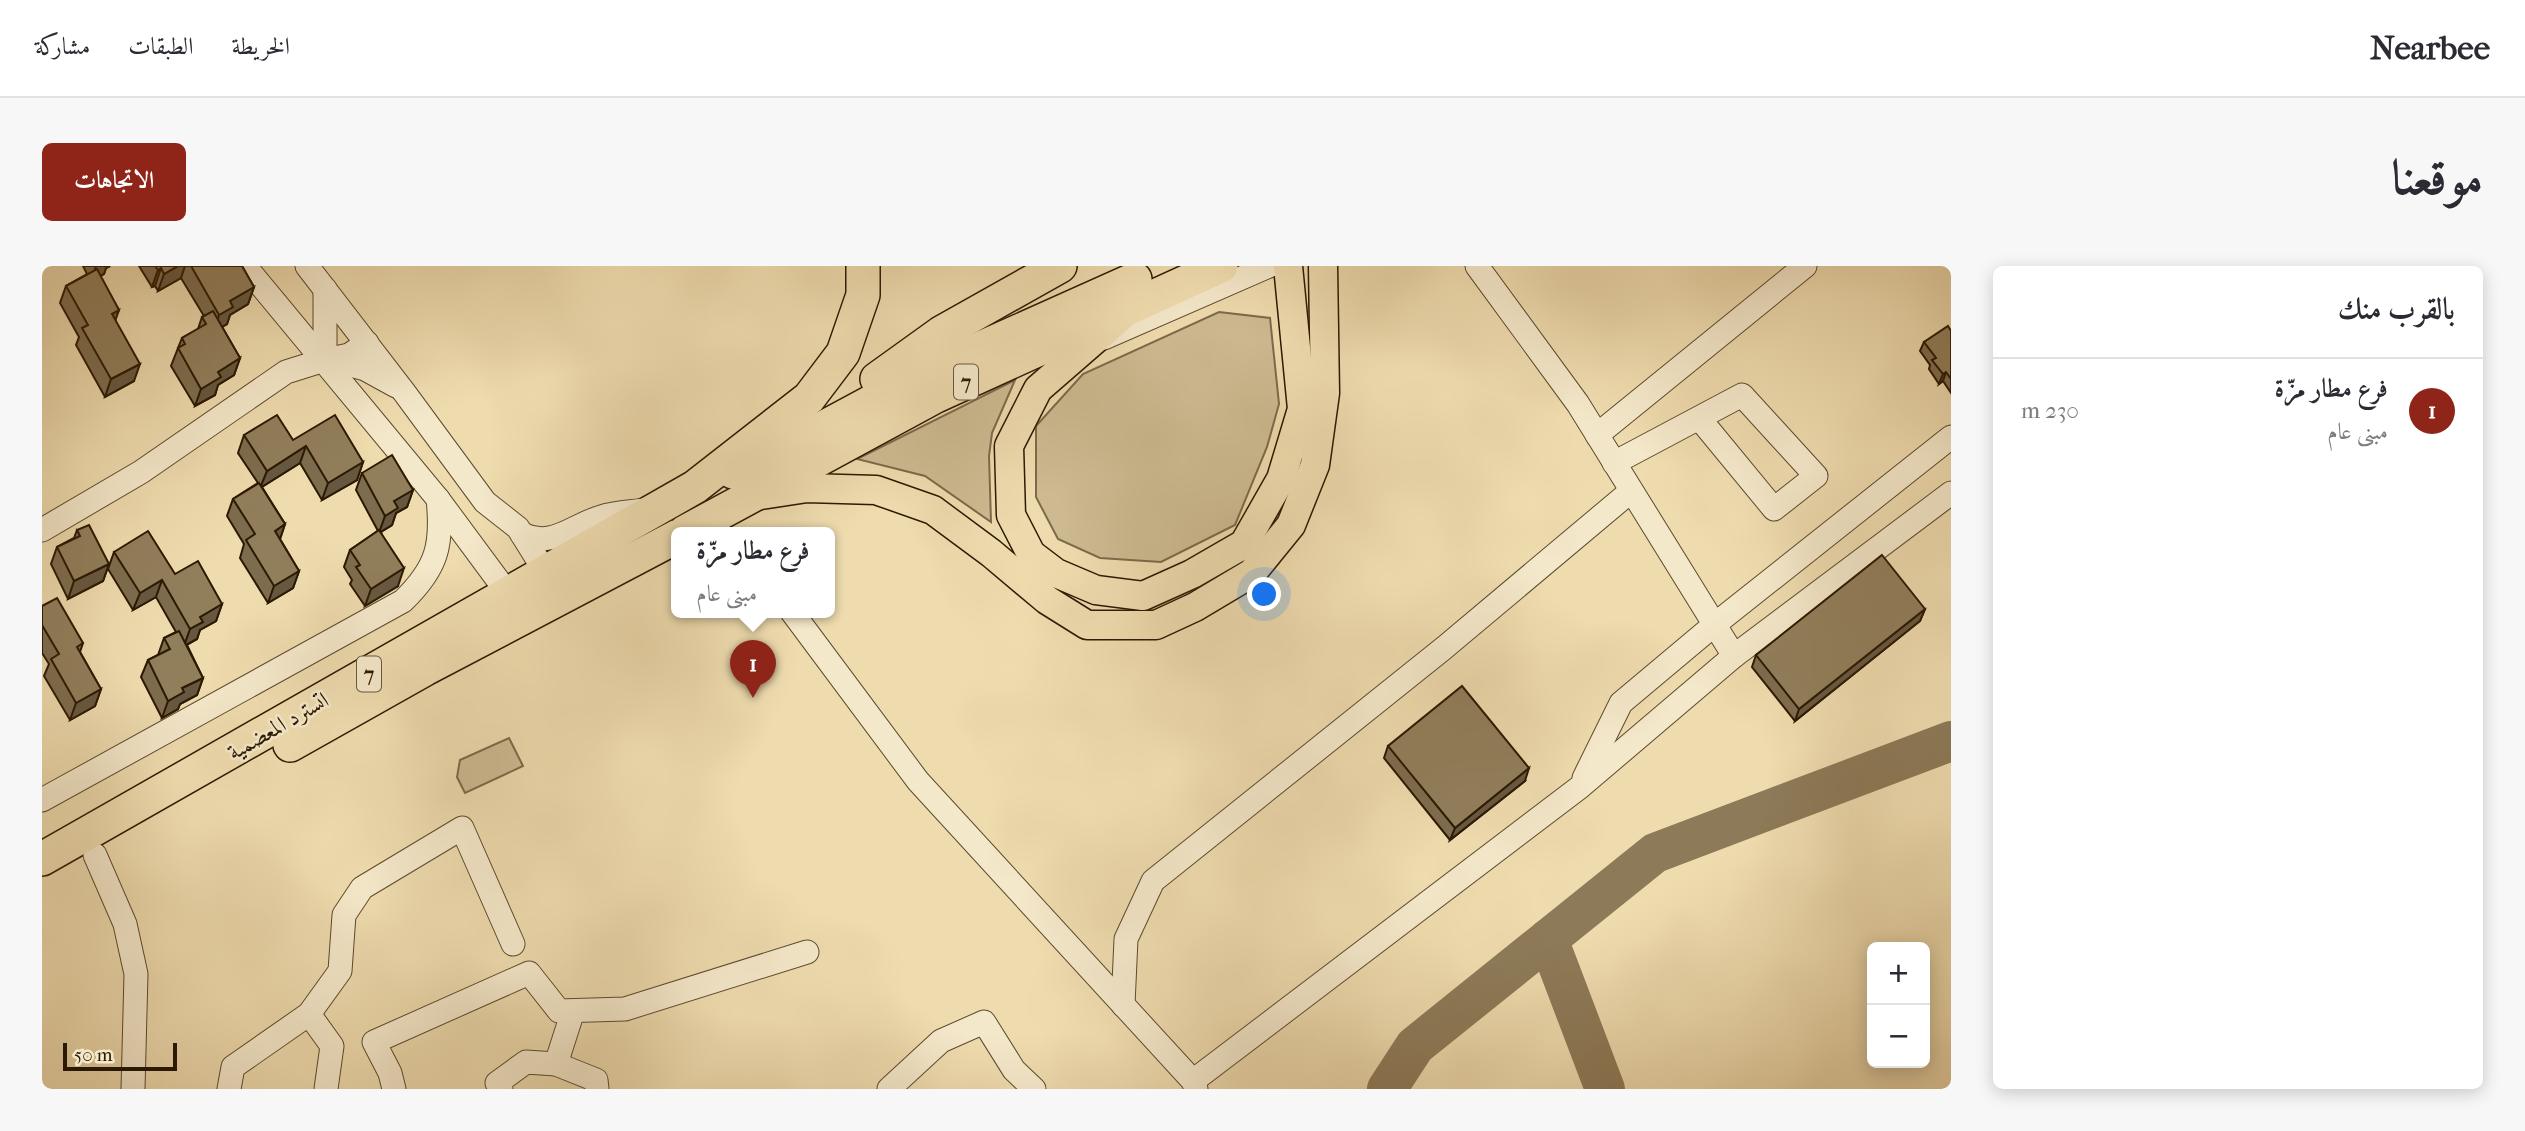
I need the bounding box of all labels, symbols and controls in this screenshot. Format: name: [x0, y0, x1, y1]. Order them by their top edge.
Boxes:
text: Nearbee: [2370, 29, 2490, 68]
text: مشاركة: [35, 32, 90, 60]
text: الطبقات: [128, 32, 194, 60]
text: الخريطة: [232, 32, 290, 60]
button: الاتجاهات: [42, 143, 186, 221]
text: موقعنا: [2391, 149, 2483, 207]
text: بالقرب منك: [2338, 292, 2455, 327]
road number: 7: [954, 365, 978, 400]
text: فرع مطار مزّة: [2275, 373, 2388, 404]
text: 230 m: [2021, 397, 2079, 424]
text: 1: [2428, 397, 2436, 424]
text: مبنى عام: [2327, 418, 2388, 445]
popup: [671, 527, 835, 618]
text: فرع مطار مزّة: [696, 535, 810, 566]
your location: [1247, 577, 1281, 611]
text: مبنى عام: [696, 580, 757, 607]
pin: 1: [730, 640, 776, 698]
road number: 7: [357, 656, 381, 692]
street label: اتسترد المعضمية: [223, 686, 333, 766]
map controls: [1867, 942, 1930, 1068]
button: +: [1867, 942, 1930, 1005]
button: −: [1867, 1005, 1930, 1068]
scale bar: [63, 1040, 177, 1072]
text: 50 m: [74, 1044, 113, 1066]

